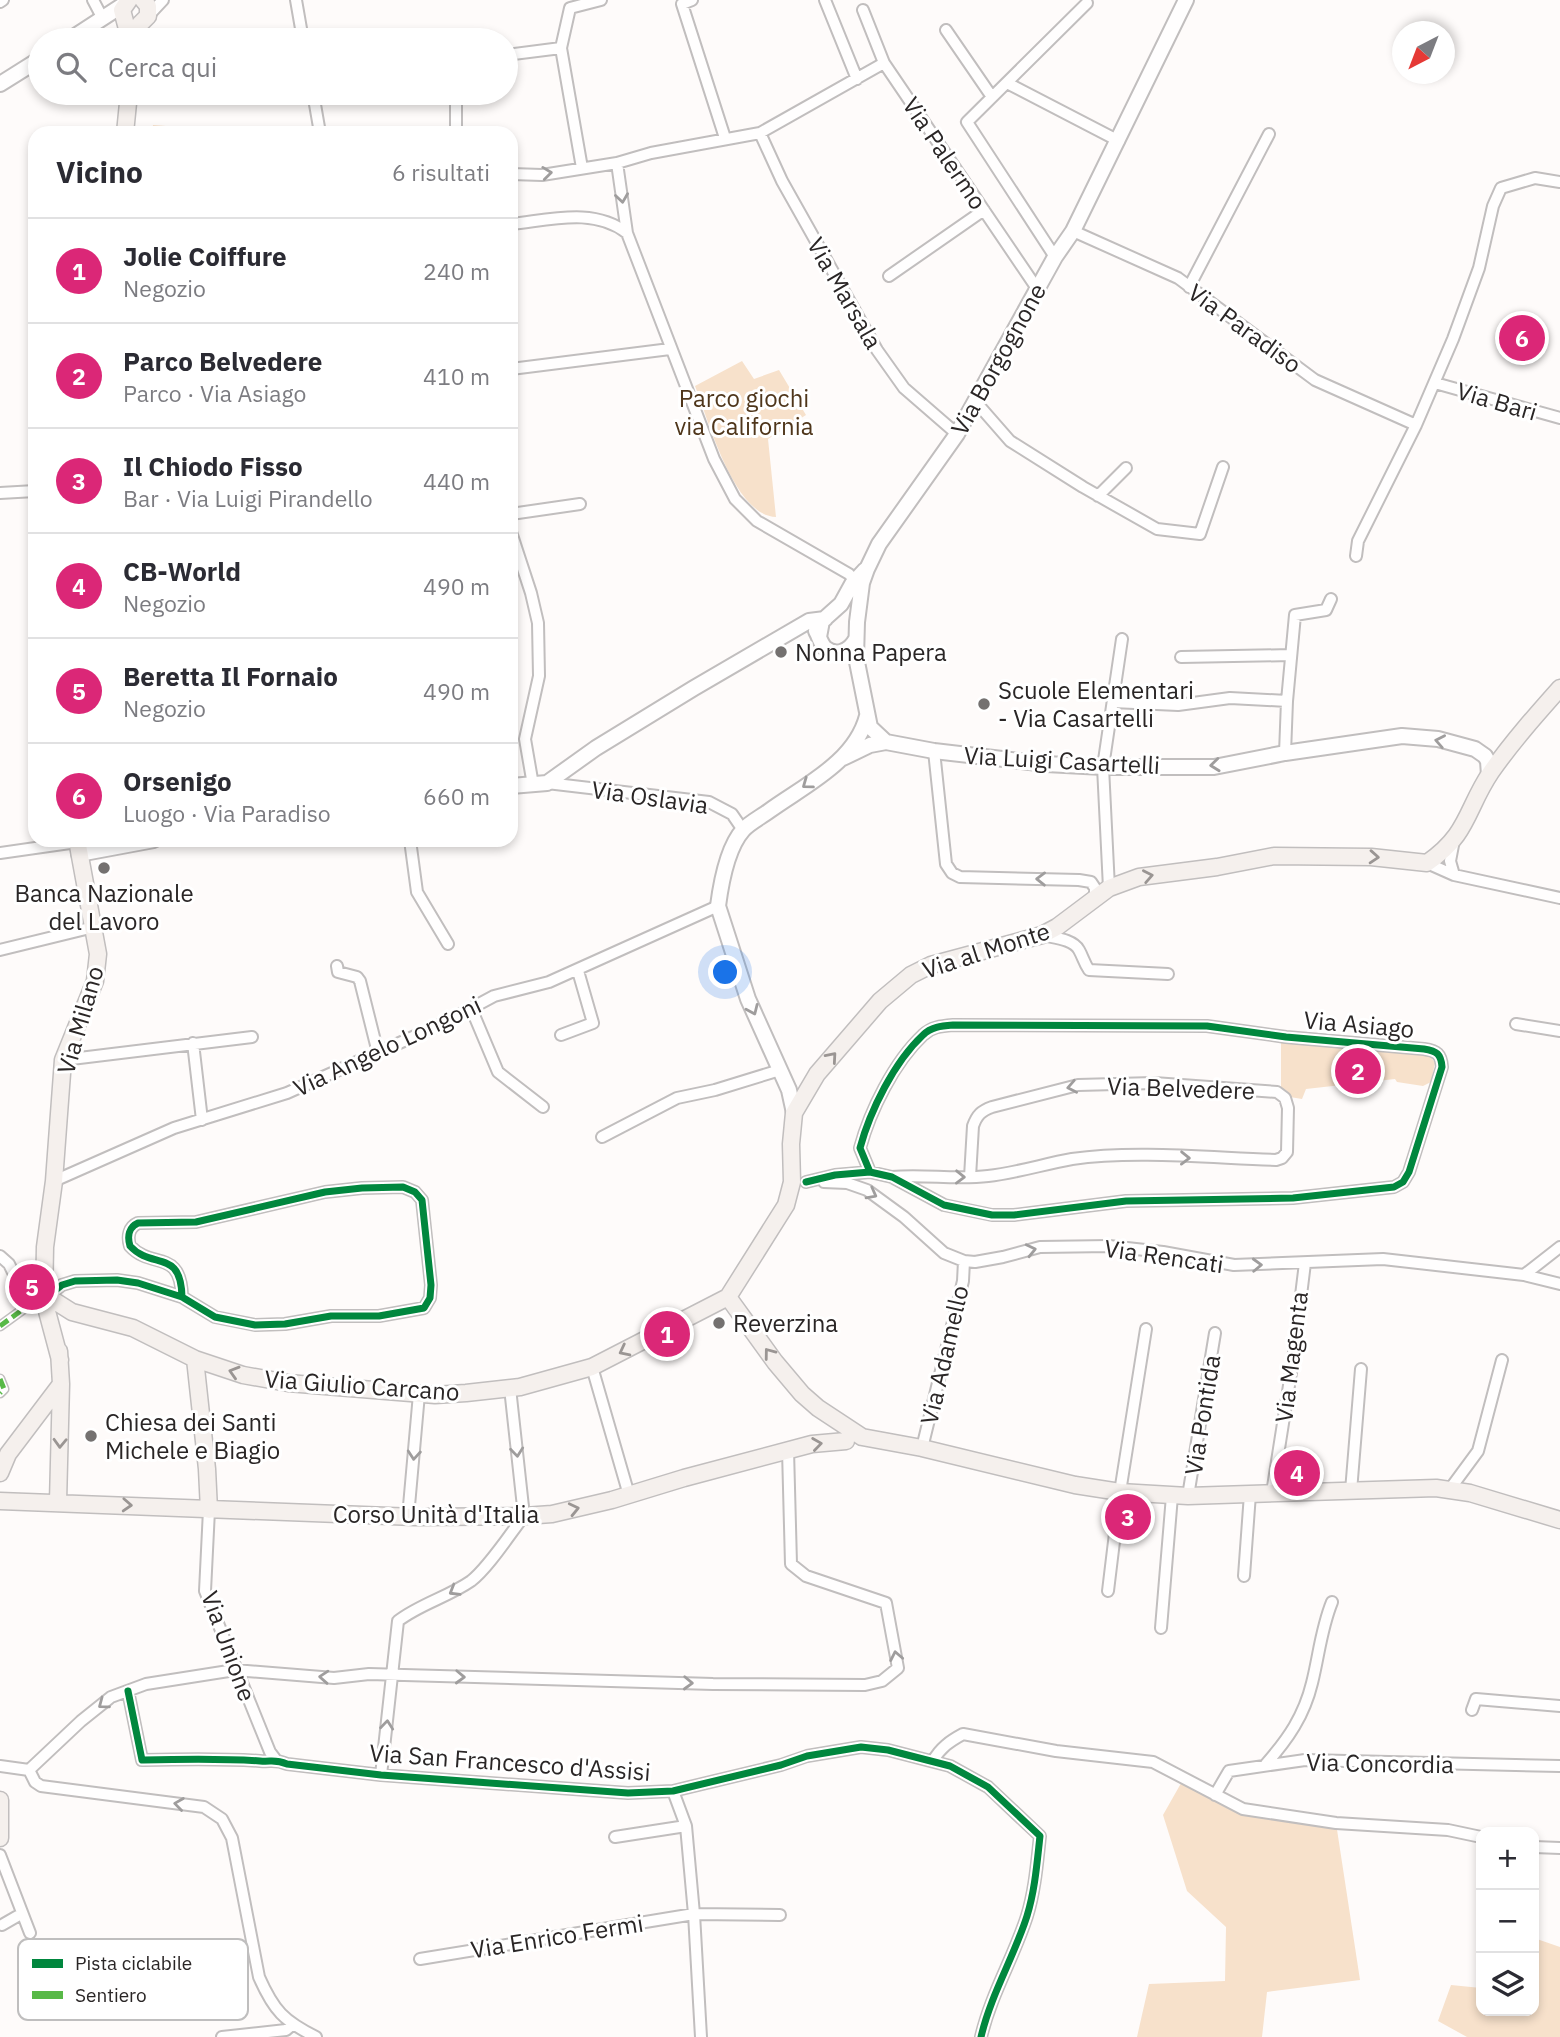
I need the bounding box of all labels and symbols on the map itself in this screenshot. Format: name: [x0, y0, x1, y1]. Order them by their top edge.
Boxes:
north arrow: [1392, 21, 1455, 84]
street label: Via Palermo: [896, 91, 994, 215]
one-way arrow: [541, 166, 552, 181]
one-way arrow: [614, 192, 629, 204]
street label: Via Marsala: [800, 231, 890, 355]
street label: Via Paradiso: [1182, 276, 1308, 380]
street label: Via Borgognone: [943, 277, 1053, 441]
pin: 6: [1499, 312, 1545, 364]
street label: Via Bari: [1453, 374, 1541, 428]
park label: Parco giochi via California: [675, 382, 814, 442]
place label: Nonna Papera: [795, 636, 947, 668]
marker: Nonna Papera: [773, 644, 789, 660]
place label: Scuole Elementari - Via Casartelli: [998, 674, 1194, 734]
marker: Scuole Elementari - Via Casartelli: [976, 696, 992, 712]
one-way arrow: [1434, 734, 1446, 749]
street label: Via Luigi Casartelli: [963, 739, 1161, 781]
one-way arrow: [1209, 758, 1221, 773]
street label: Via Oslavia: [590, 773, 711, 821]
one-way arrow: [802, 775, 815, 788]
one-way arrow: [1369, 849, 1380, 864]
marker: Banca Nazionale del Lavoro: [96, 860, 112, 876]
one-way arrow: [1142, 869, 1154, 884]
one-way arrow: [1036, 871, 1046, 887]
place label: Banca Nazionale del Lavoro: [14, 877, 194, 937]
street label: Via al Monte: [918, 914, 1054, 986]
your location: [708, 955, 742, 989]
street label: Via Milano: [49, 962, 111, 1078]
street label: Via Angelo Longoni: [288, 988, 486, 1104]
one-way arrow: [745, 1003, 759, 1016]
street label: Via Asiago: [1302, 1003, 1416, 1045]
pin: 2: [1335, 1045, 1381, 1097]
one-way arrow: [824, 1052, 836, 1065]
street label: Via Belvedere: [1106, 1069, 1256, 1107]
one-way arrow: [1066, 1079, 1078, 1094]
one-way arrow: [1180, 1150, 1191, 1165]
one-way arrow: [955, 1169, 966, 1185]
one-way arrow: [864, 1186, 877, 1199]
street label: Via Rencati: [1102, 1232, 1226, 1280]
one-way arrow: [1025, 1244, 1037, 1258]
one-way arrow: [1252, 1257, 1263, 1272]
pin: 5: [9, 1261, 55, 1313]
street label: Via Adamello: [912, 1282, 976, 1428]
street label: Via Magenta: [1267, 1289, 1315, 1424]
place label: Reverzina: [733, 1307, 838, 1339]
pin: 1: [644, 1308, 690, 1360]
marker: Reverzina: [711, 1315, 727, 1331]
one-way arrow: [619, 1342, 631, 1356]
one-way arrow: [765, 1349, 777, 1361]
street label: Via Pontida: [1177, 1352, 1227, 1477]
street label: Via Giulio Carcano: [263, 1362, 461, 1408]
one-way arrow: [228, 1365, 240, 1380]
place label: Chiesa dei Santi Michele e Biagio: [105, 1406, 280, 1466]
marker: Chiesa dei Santi Michele e Biagio: [83, 1428, 99, 1444]
one-way arrow: [811, 1437, 823, 1452]
one-way arrow: [53, 1438, 68, 1449]
one-way arrow: [510, 1446, 525, 1458]
pin: 4: [1274, 1447, 1320, 1499]
one-way arrow: [407, 1450, 422, 1461]
pin: 3: [1105, 1491, 1151, 1543]
one-way arrow: [121, 1497, 132, 1512]
street label: Corso Unità d'Italia: [333, 1498, 540, 1530]
one-way arrow: [568, 1503, 580, 1517]
one-way arrow: [449, 1583, 462, 1596]
street label: Via Unione: [194, 1586, 264, 1706]
one-way arrow: [889, 1650, 904, 1662]
one-way arrow: [455, 1669, 466, 1685]
one-way arrow: [318, 1670, 329, 1685]
one-way arrow: [683, 1675, 693, 1691]
one-way arrow: [98, 1696, 110, 1709]
one-way arrow: [379, 1719, 394, 1731]
street label: Via San Francesco d'Assisi: [368, 1736, 652, 1788]
street label: Via Concordia: [1306, 1746, 1454, 1780]
one-way arrow: [173, 1797, 185, 1812]
street label: Via Enrico Fermi: [468, 1907, 646, 1965]
legend: [18, 1939, 248, 2020]
text: Pista ciclabile: [75, 1951, 192, 1975]
text: Sentiero: [75, 1983, 147, 2007]

